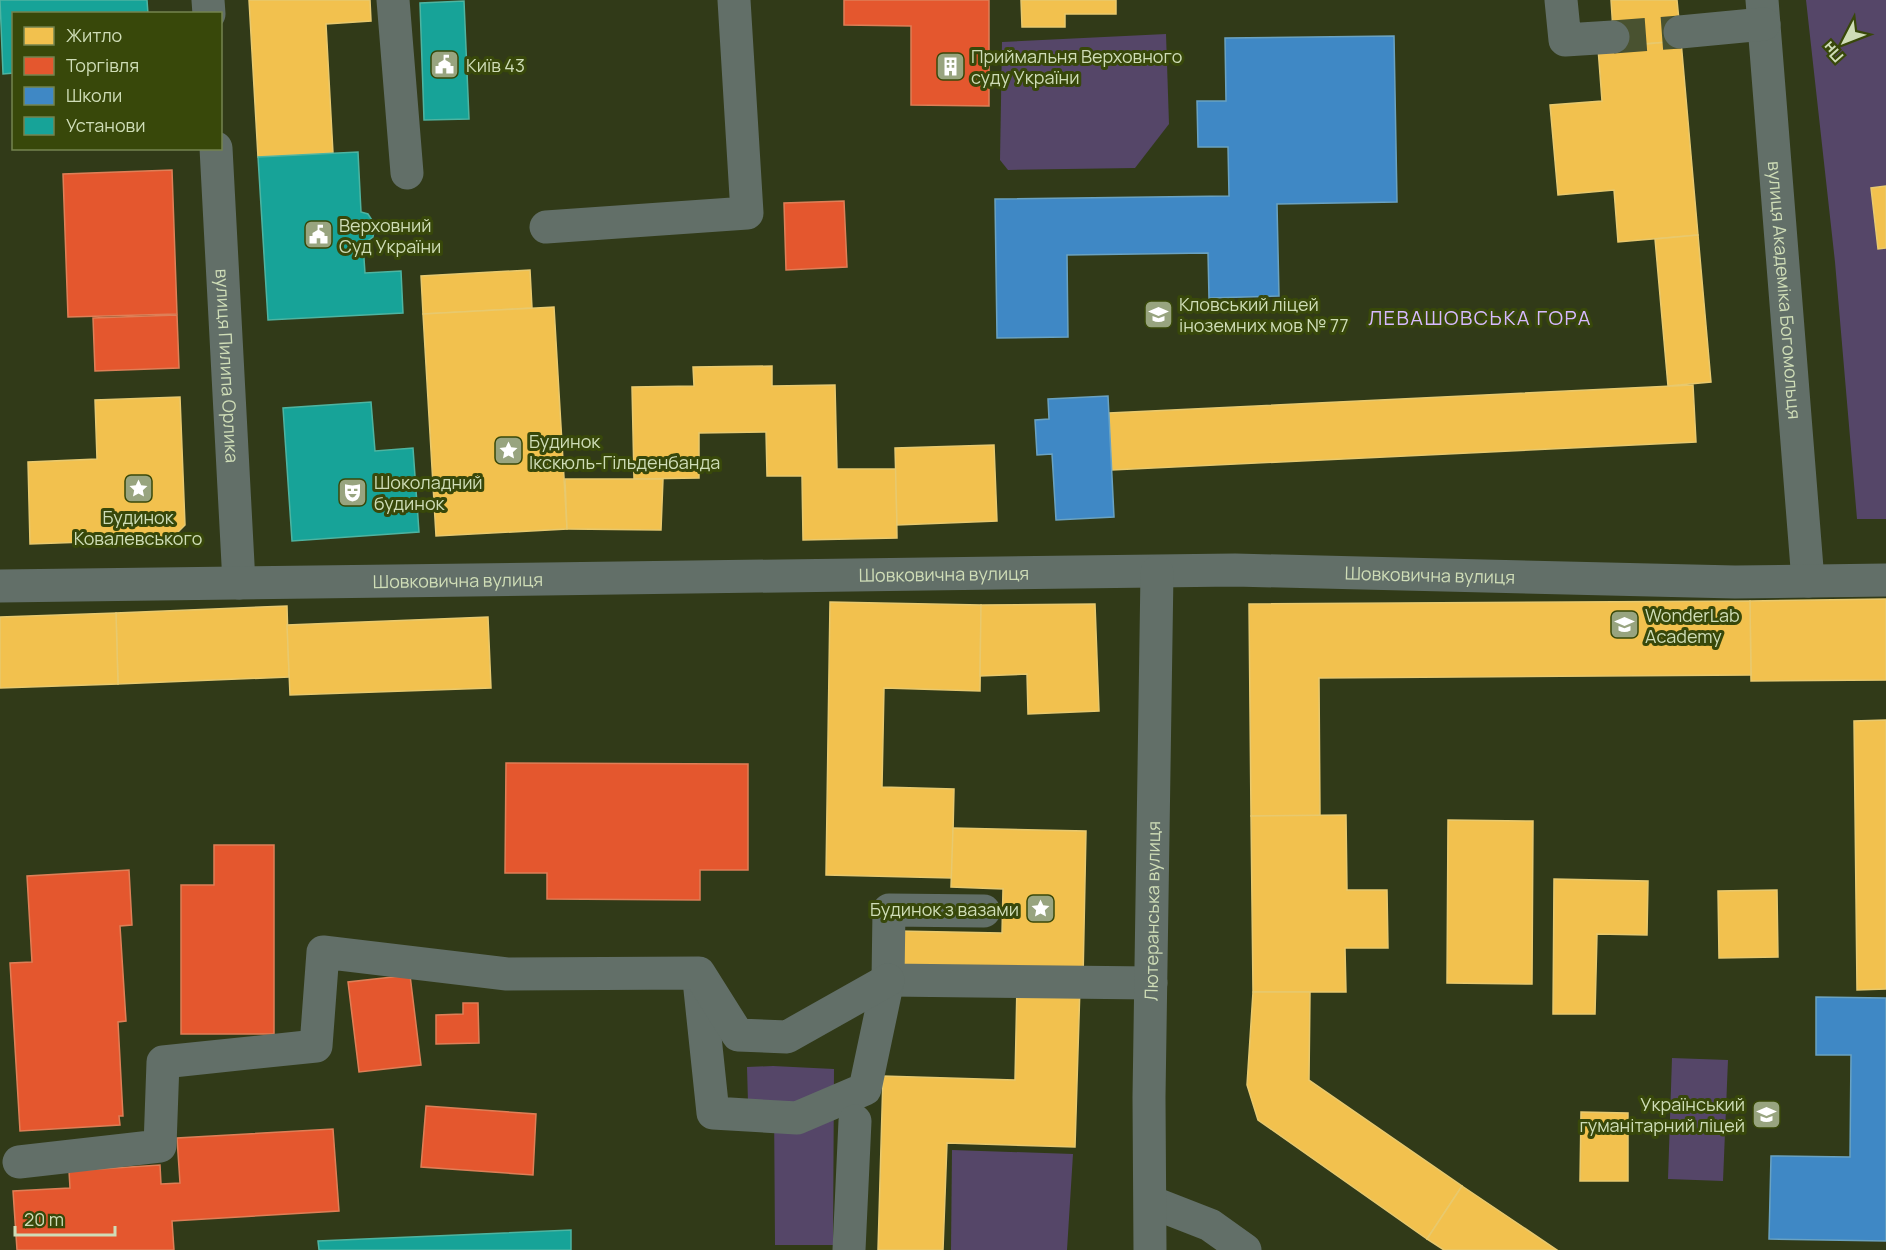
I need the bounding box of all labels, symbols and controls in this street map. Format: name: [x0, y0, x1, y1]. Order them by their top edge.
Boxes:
legend: [12, 12, 222, 150]
north arrow: [1814, 12, 1874, 72]
text: Житло: [66, 23, 122, 47]
text: Пн: [1817, 37, 1848, 67]
place label: Приймальня Верховного суду України: [971, 44, 1182, 89]
public building icon: Київ 43: [429, 49, 461, 81]
building icon: Приймальня Верховного суду України: [934, 50, 966, 82]
text: Торгівля: [66, 53, 139, 77]
place label: Київ 43: [466, 53, 525, 77]
text: Школи: [66, 83, 122, 107]
text: Установи: [66, 113, 145, 137]
street label: вулиця Академіка Богомольця: [1763, 160, 1807, 420]
place label: Верховний Суд України: [339, 213, 441, 258]
public building icon: Верховний Суд України: [302, 219, 334, 251]
street label: вулиця Пилипа Орлика: [210, 268, 245, 463]
place label: Кловський ліцей іноземних мов № 77: [1179, 292, 1349, 337]
school or university icon: Кловський ліцей іноземних мов № 77: [1142, 298, 1174, 330]
district label: ЛЕВАШОВСЬКА ГОРА: [1368, 304, 1592, 331]
place label: Будинок Ікскюль-Гільденбанда: [529, 429, 720, 474]
place icon: Будинок Ікскюль-Гільденбанда: [492, 435, 524, 467]
place label: Шоколадний будинок: [374, 470, 483, 515]
place icon: Будинок Ковалевського: [122, 472, 154, 504]
theatre icon: Шоколадний будинок: [337, 476, 369, 508]
place label: Будинок Ковалевського: [74, 505, 202, 550]
street label: Шовковична вулиця: [859, 561, 1029, 587]
street label: Шовковична вулиця: [1344, 561, 1515, 589]
street label: Шовковична вулиця: [373, 567, 543, 593]
place label: WonderLab Academy: [1645, 603, 1740, 648]
school or university icon: WonderLab Academy: [1608, 609, 1640, 641]
street label: Лютеранська вулиця: [1138, 821, 1165, 1001]
place icon: Будинок з вазами: [1024, 893, 1056, 925]
place label: Будинок з вазами: [870, 897, 1019, 921]
place label: Український гуманітарний ліцей: [1579, 1092, 1745, 1137]
school or university icon: Український гуманітарний ліцей: [1750, 1098, 1782, 1130]
scale bar: [15, 1199, 116, 1237]
text: 20 m: [24, 1207, 64, 1231]

